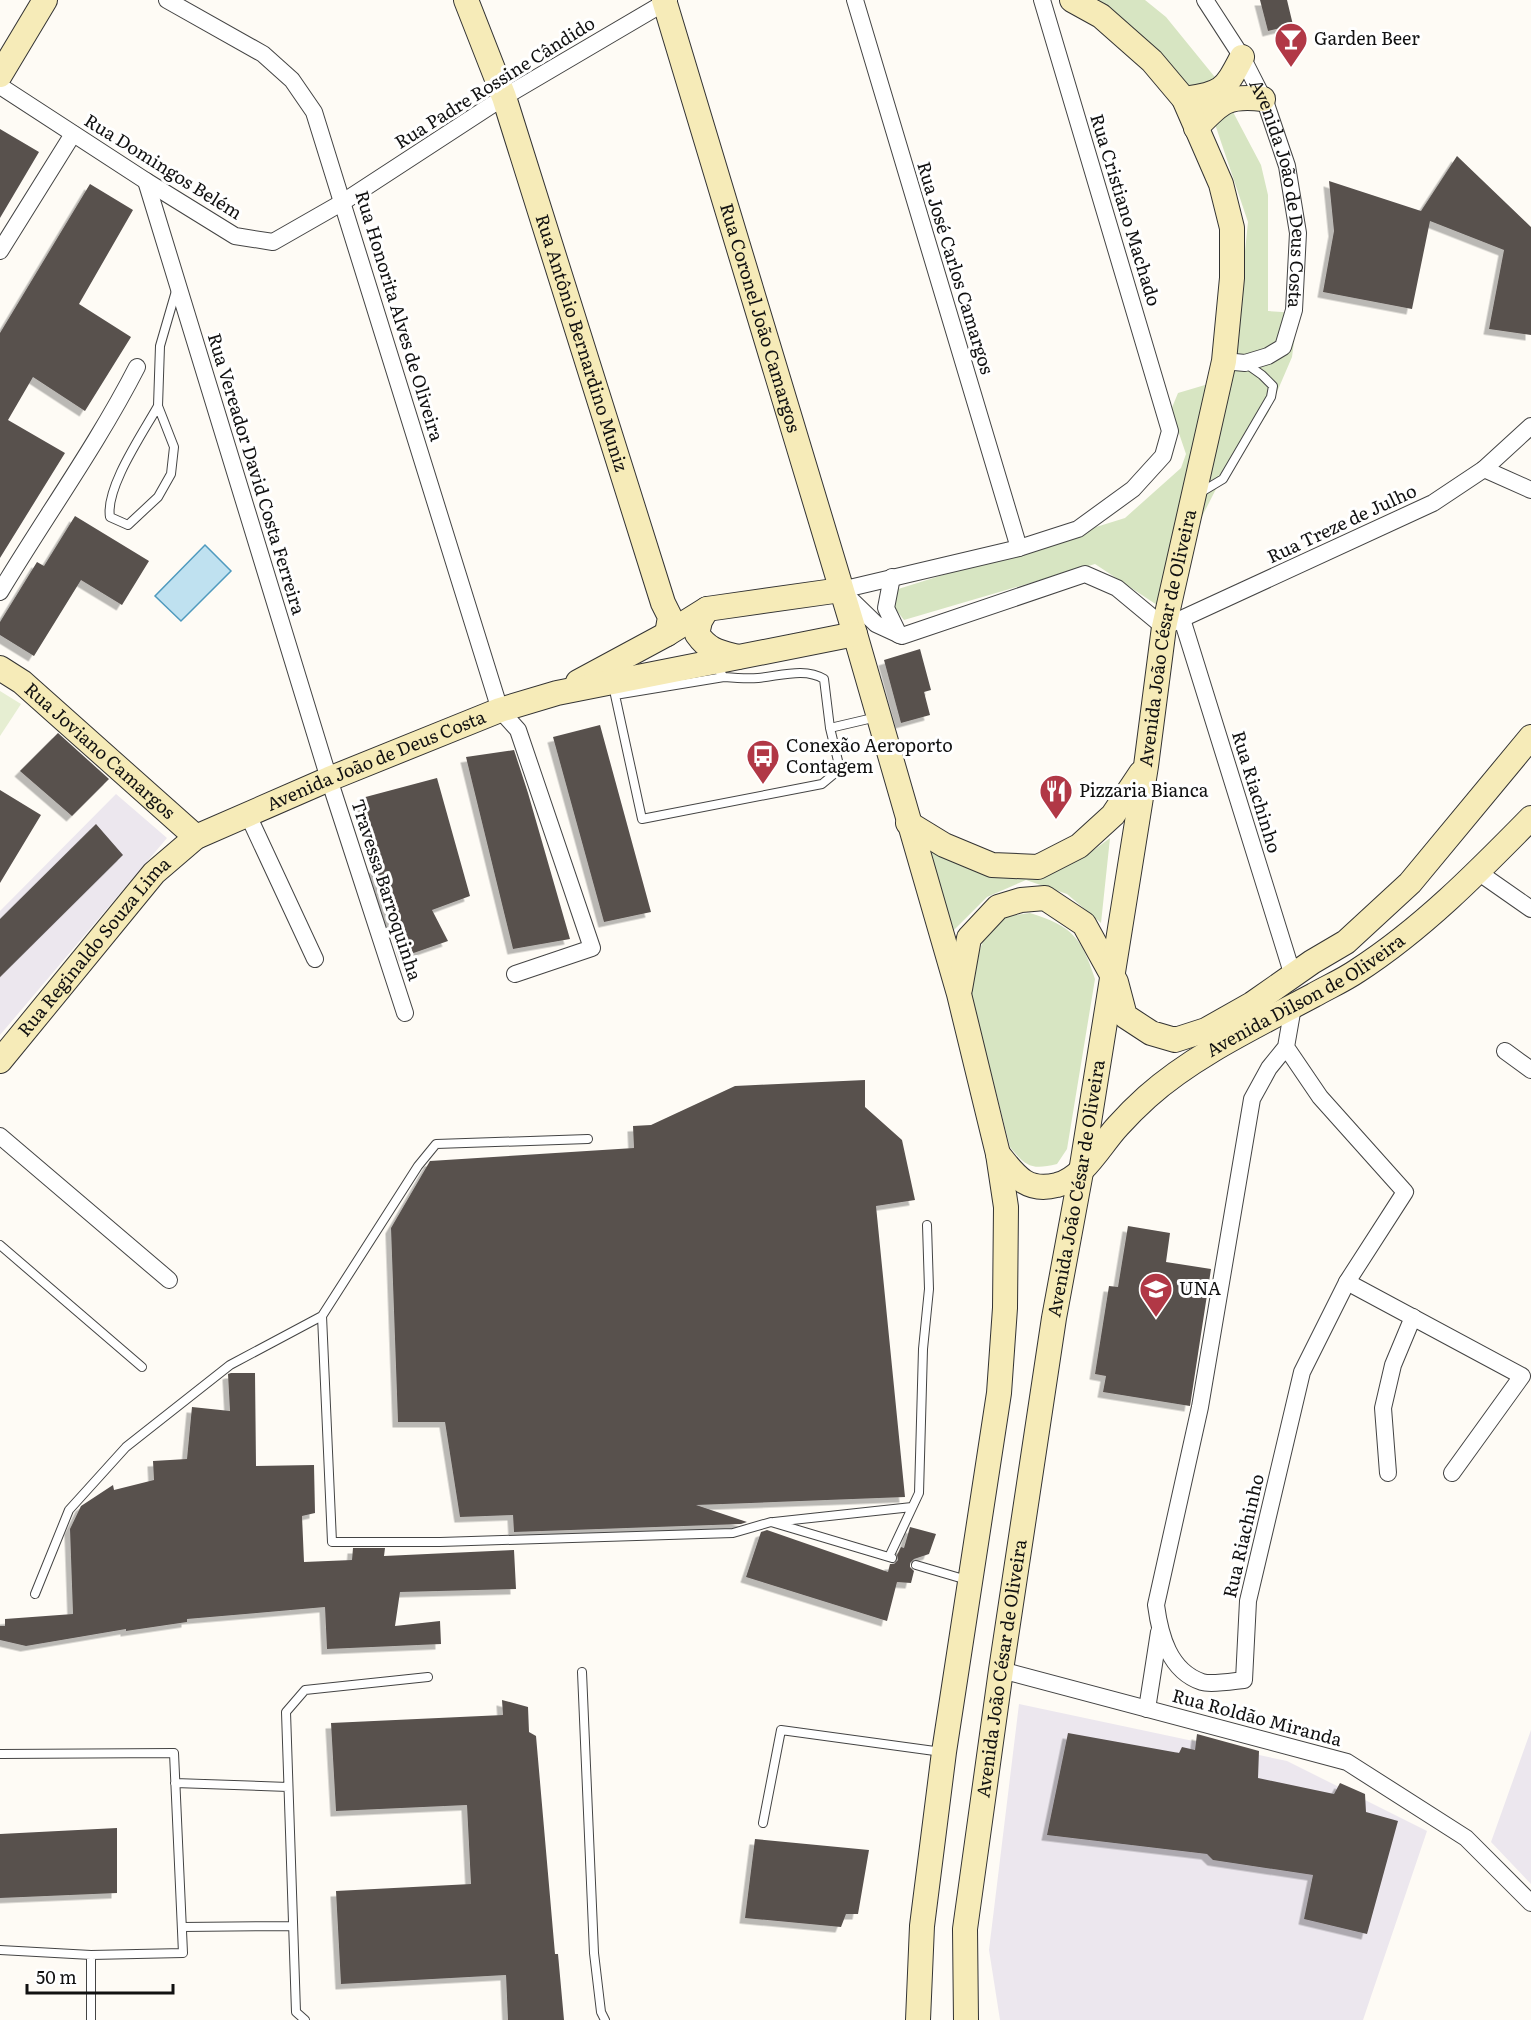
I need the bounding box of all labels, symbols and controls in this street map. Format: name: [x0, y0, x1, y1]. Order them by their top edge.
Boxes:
street label: Rua Padre Rossine Cândido: [389, 9, 600, 155]
bar icon: Garden Beer: [1273, 21, 1309, 68]
place label: Garden Beer: [1314, 24, 1420, 51]
street label: Avenida João de Deus Costa: [1243, 74, 1314, 309]
street label: Rua Domingos Belém: [80, 106, 248, 225]
street label: Rua Cristiano Machado: [1084, 110, 1169, 309]
street label: Rua José Carlos Camargos: [911, 158, 1002, 377]
street label: Rua Honorita Alves de Oliveira: [349, 187, 452, 445]
street label: Rua Coronel João Camargos: [714, 199, 809, 435]
street label: Rua Antônio Bernardino Muniz: [530, 210, 636, 475]
street label: Rua Vereador David Costa Ferreira: [202, 329, 313, 618]
street label: Rua Treze de Julho: [1262, 476, 1421, 569]
street label: Avenida João César de Oliveira: [1131, 506, 1202, 768]
street label: Rua Joviano Camargos: [19, 675, 182, 825]
street label: Avenida João de Deus Costa: [262, 702, 489, 817]
street label: Rua Riachinho: [1226, 727, 1289, 856]
place label: Conexão Aeroporto Contagem: [786, 731, 953, 779]
bus stop icon: Conexão Aeroporto Contagem: [745, 738, 781, 785]
restaurant icon: Pizzaria Bianca: [1038, 773, 1074, 820]
place label: Pizzaria Bianca: [1079, 776, 1209, 803]
street label: Travessa Barroquinha: [345, 795, 430, 984]
street label: Rua Reginaldo Souza Lima: [10, 849, 176, 1042]
street label: Avenida Dilson de Oliveira: [1200, 926, 1410, 1063]
street label: Avenida João César de Oliveira: [1039, 1057, 1111, 1319]
school or university icon: UNA: [1138, 1271, 1174, 1318]
place label: UNA: [1179, 1274, 1221, 1301]
street label: Rua Riachinho: [1215, 1471, 1270, 1600]
street label: Avenida João César de Oliveira: [968, 1537, 1033, 1799]
street label: Rua Roldão Miranda: [1169, 1681, 1346, 1752]
scale bar: [27, 1957, 172, 1995]
text: 50 m: [36, 1963, 77, 1990]

